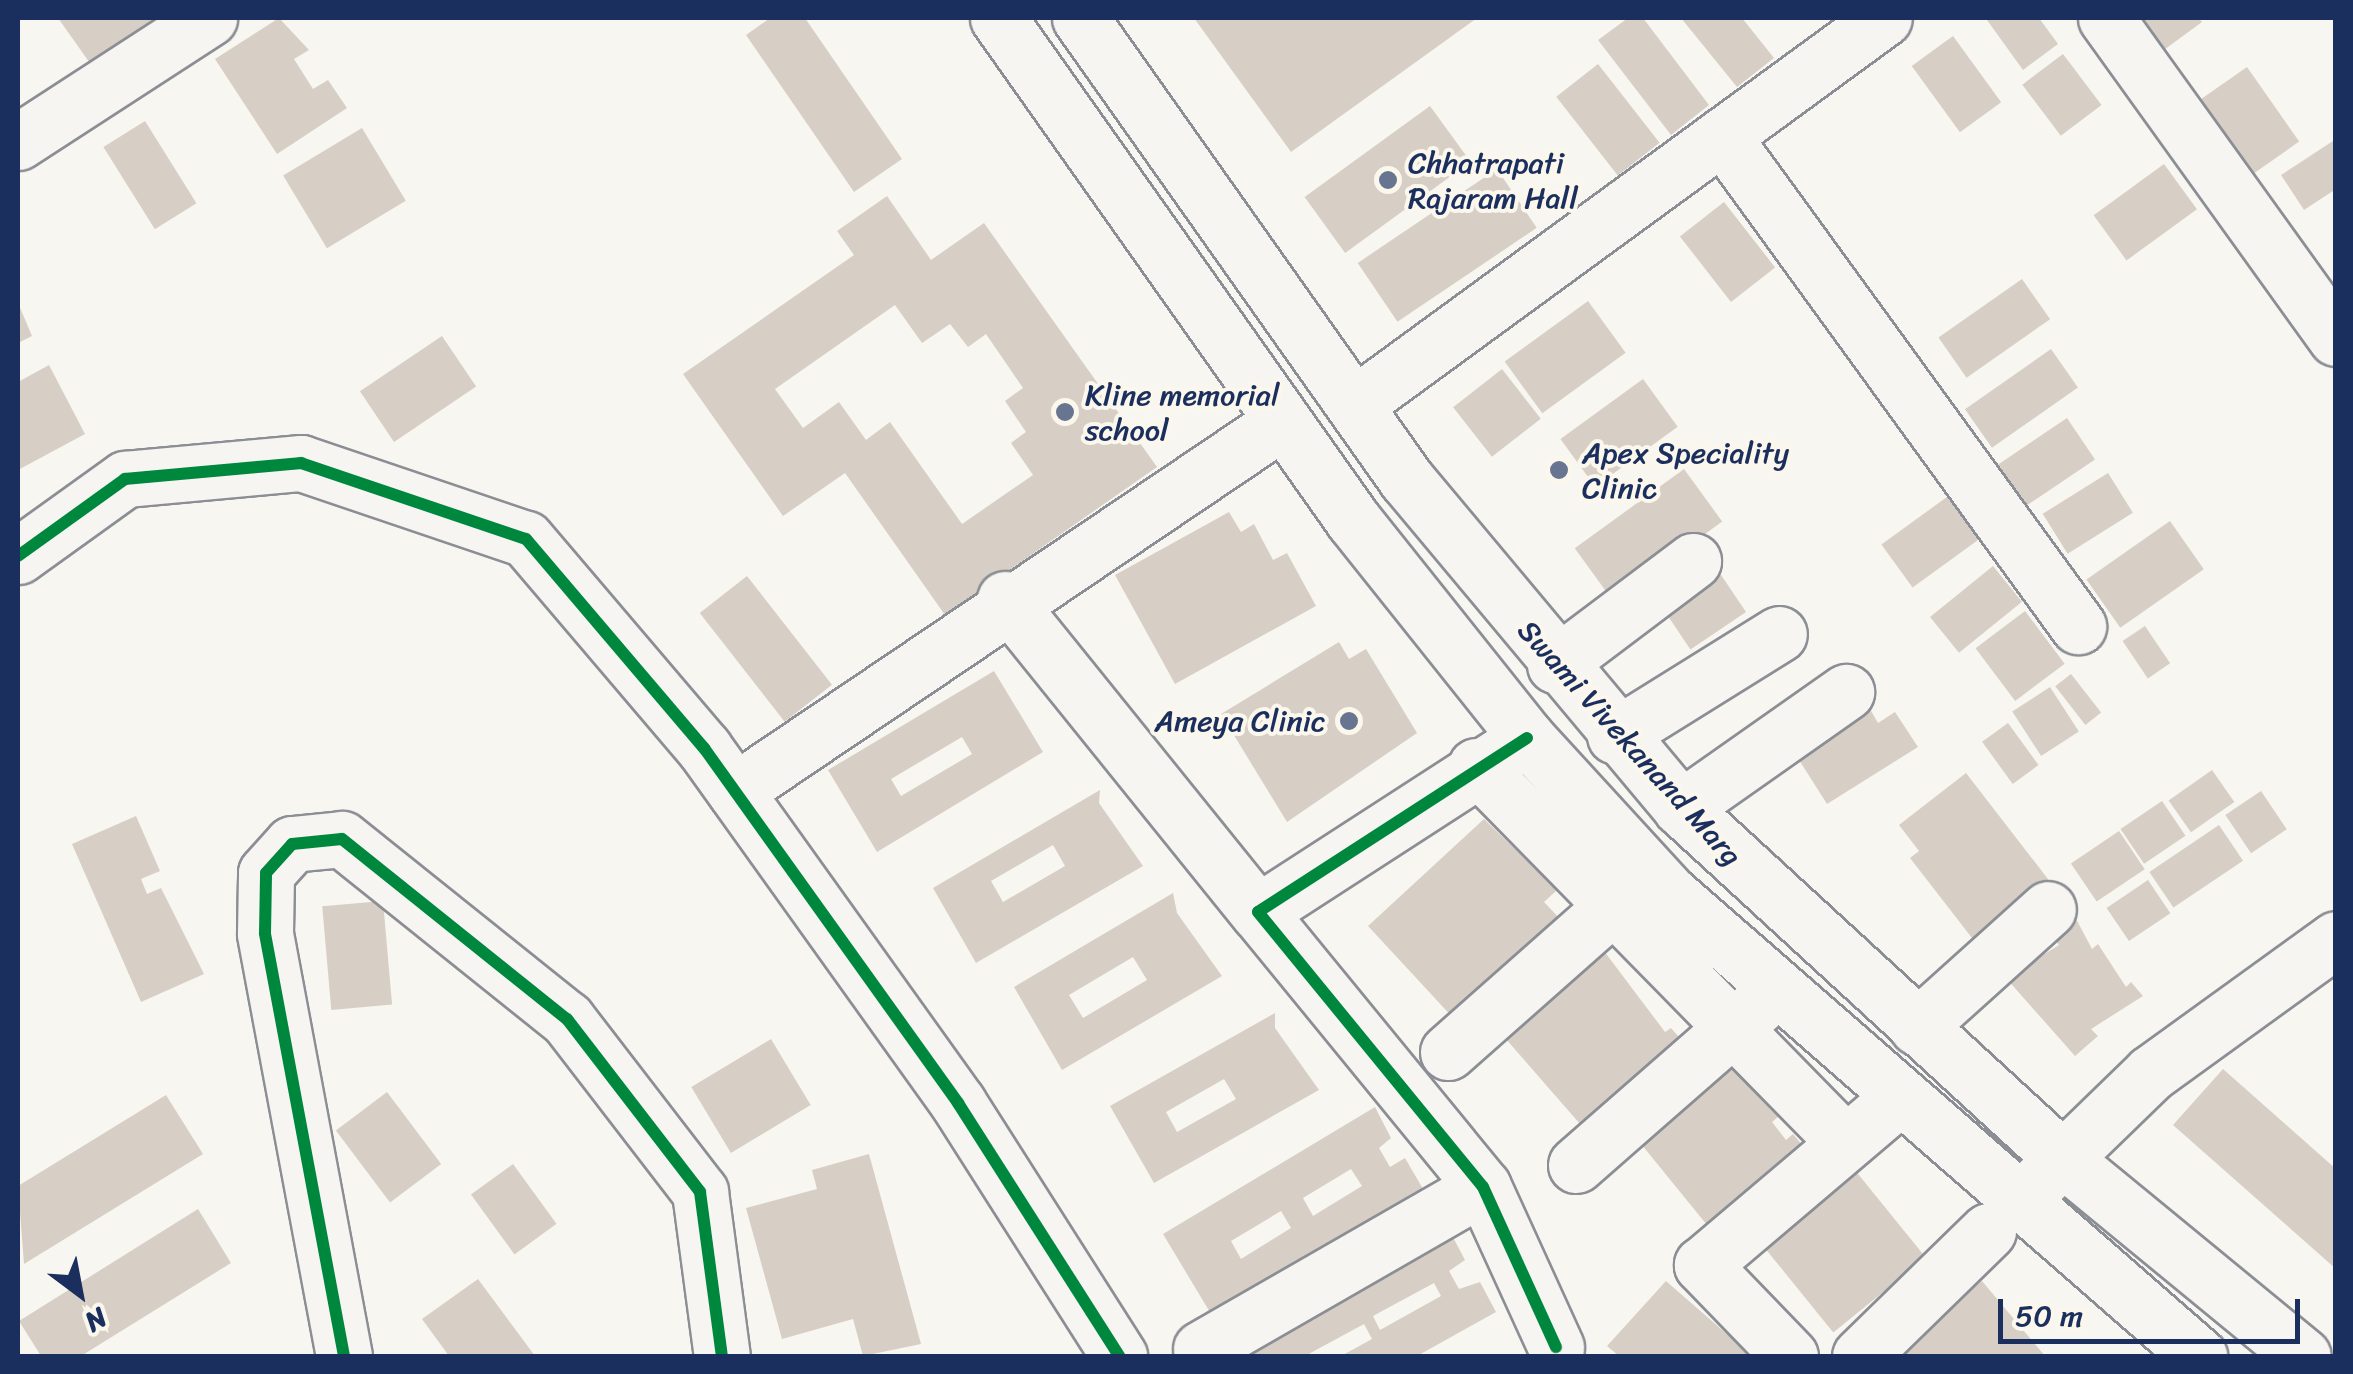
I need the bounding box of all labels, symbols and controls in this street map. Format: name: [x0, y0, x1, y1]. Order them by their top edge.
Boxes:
place label: Chhatrapati Rajaram Hall: [1408, 145, 1578, 216]
marker: Chhatrapati Rajaram Hall: [1377, 169, 1399, 191]
place label: Kline memorial school: [1085, 377, 1280, 448]
marker: Kline memorial school: [1054, 401, 1076, 423]
place label: Apex Speciality Clinic: [1582, 435, 1790, 506]
marker: Apex Speciality Clinic: [1546, 457, 1572, 483]
street label: Swami Vivekanand Marg: [1510, 613, 1750, 873]
place label: Ameya Clinic: [1154, 703, 1326, 739]
marker: Ameya Clinic: [1336, 708, 1362, 734]
north arrow: [30, 1244, 130, 1344]
scale bar: [2003, 1279, 2306, 1341]
text: 50 m: [2015, 1289, 2083, 1343]
text: N: [75, 1294, 117, 1346]

